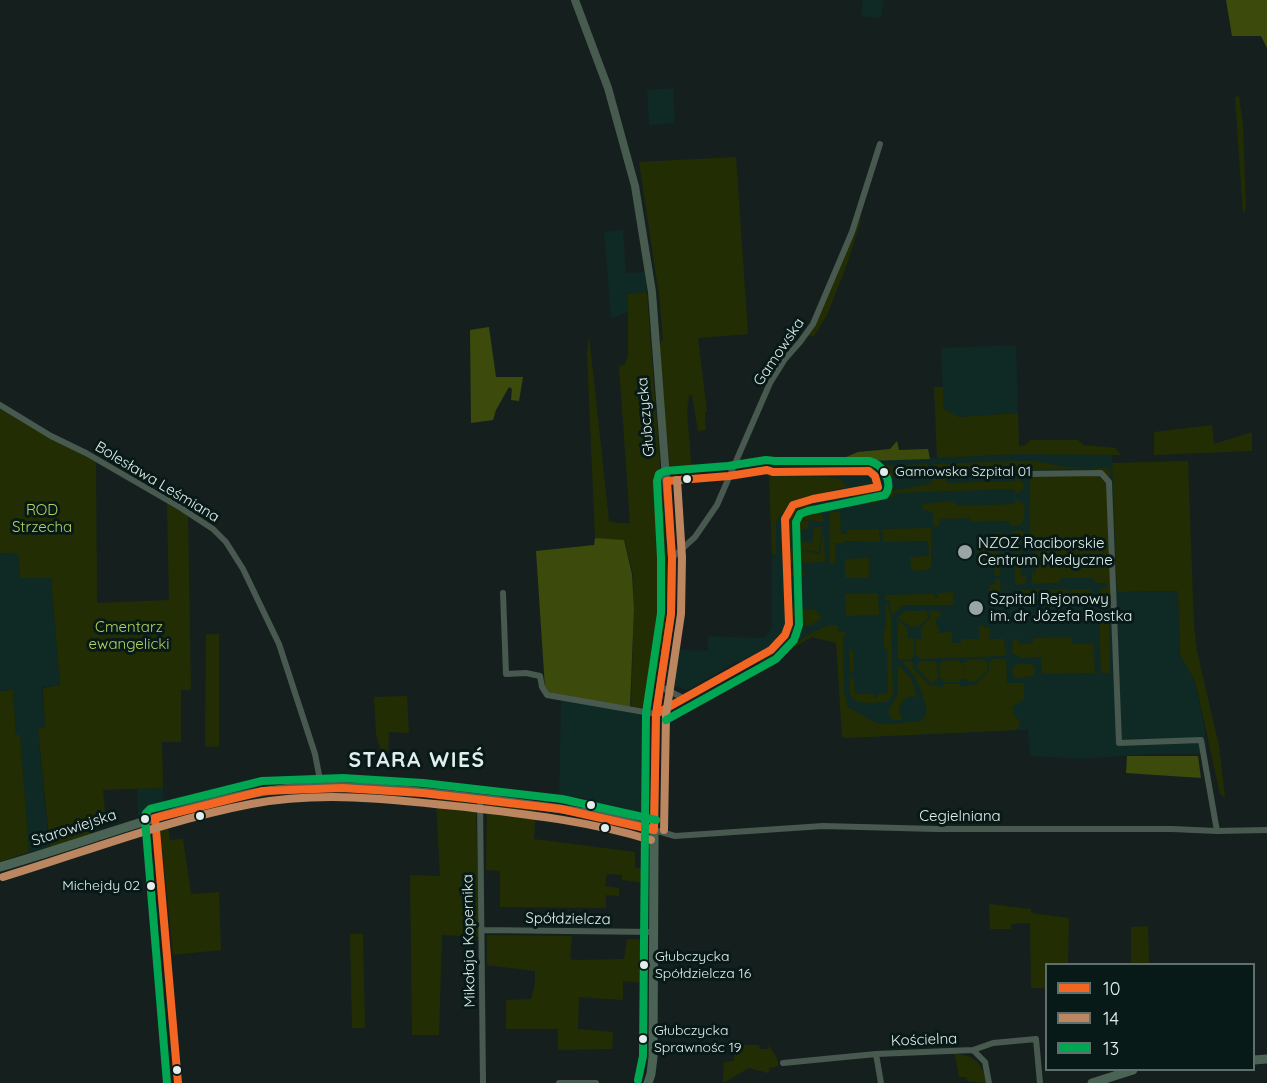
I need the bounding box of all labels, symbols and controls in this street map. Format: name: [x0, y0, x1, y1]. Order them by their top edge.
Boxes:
street label: Gamowska: [750, 315, 808, 389]
street label: Głubczycka: [634, 376, 658, 458]
street label: Bolesława Leśmiana: [92, 438, 222, 526]
place label: Gamowska Szpital 01: [895, 464, 1031, 480]
marker: Gamowska Szpital 01: [878, 466, 890, 478]
unlabelled marker: [681, 473, 693, 485]
park label: ROD Strzecha: [12, 501, 72, 536]
place label: NZOZ Raciborskie Centrum Medyczne: [978, 534, 1113, 569]
marker: NZOZ Raciborskie Centrum Medyczne: [956, 543, 974, 561]
place label: Szpital Rejonowy im. dr Józefa Rostka: [990, 590, 1132, 625]
marker: Szpital Rejonowy im. dr Józefa Rostka: [967, 599, 985, 617]
park label: Cmentarz ewangelicki: [89, 618, 169, 653]
district label: STARA WIEŚ: [349, 748, 485, 774]
unlabelled marker: [585, 799, 597, 811]
street label: Starowiejska: [29, 806, 119, 850]
street label: Cegielniana: [919, 807, 1001, 825]
unlabelled marker: [194, 810, 206, 822]
unlabelled marker: [139, 813, 151, 825]
unlabelled marker: [599, 822, 611, 834]
street label: Mikołaja Kopernika: [459, 874, 479, 1008]
place label: Michejdy 02: [62, 878, 140, 894]
marker: Michejdy 02: [145, 880, 157, 892]
street label: Spółdzielcza: [525, 909, 611, 929]
place label: Głubczycka Spółdzielcza 16: [655, 949, 751, 982]
marker: Głubczycka Spółdzielcza 16: [638, 959, 650, 971]
legend: [1045, 963, 1255, 1071]
text: 10: [1103, 977, 1120, 1000]
text: 14: [1103, 1007, 1119, 1030]
place label: Głubczycka Sprawnośc 19: [654, 1023, 742, 1056]
street label: Kościelna: [890, 1030, 958, 1050]
marker: Głubczycka Sprawnośc 19: [637, 1033, 649, 1045]
text: 13: [1103, 1037, 1119, 1060]
unlabelled marker: [171, 1064, 183, 1076]

